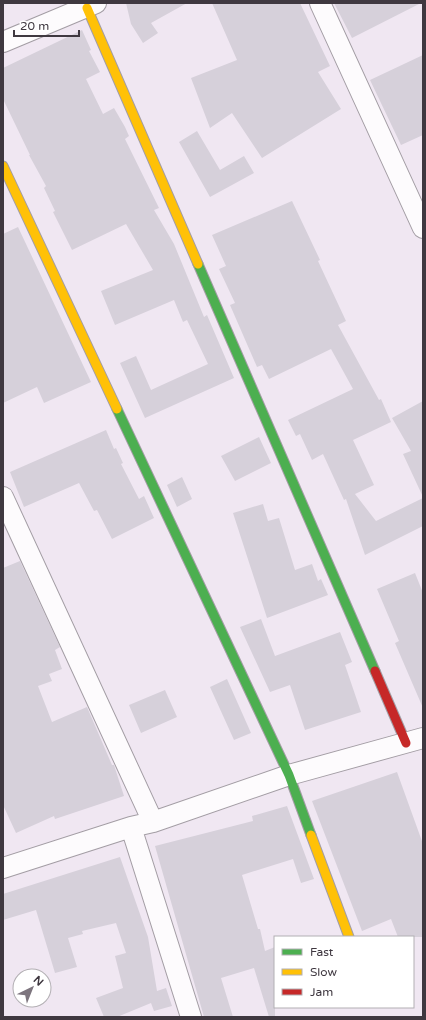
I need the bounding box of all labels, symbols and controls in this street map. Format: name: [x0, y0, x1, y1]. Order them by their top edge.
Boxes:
scale bar: [14, 12, 79, 38]
text: 20 m: [20, 19, 49, 33]
legend: [274, 936, 414, 1008]
text: Fast: [310, 945, 334, 959]
text: Slow: [310, 965, 337, 979]
north arrow: [12, 968, 52, 1008]
text: N: [31, 973, 46, 989]
text: Jam: [310, 985, 333, 999]

